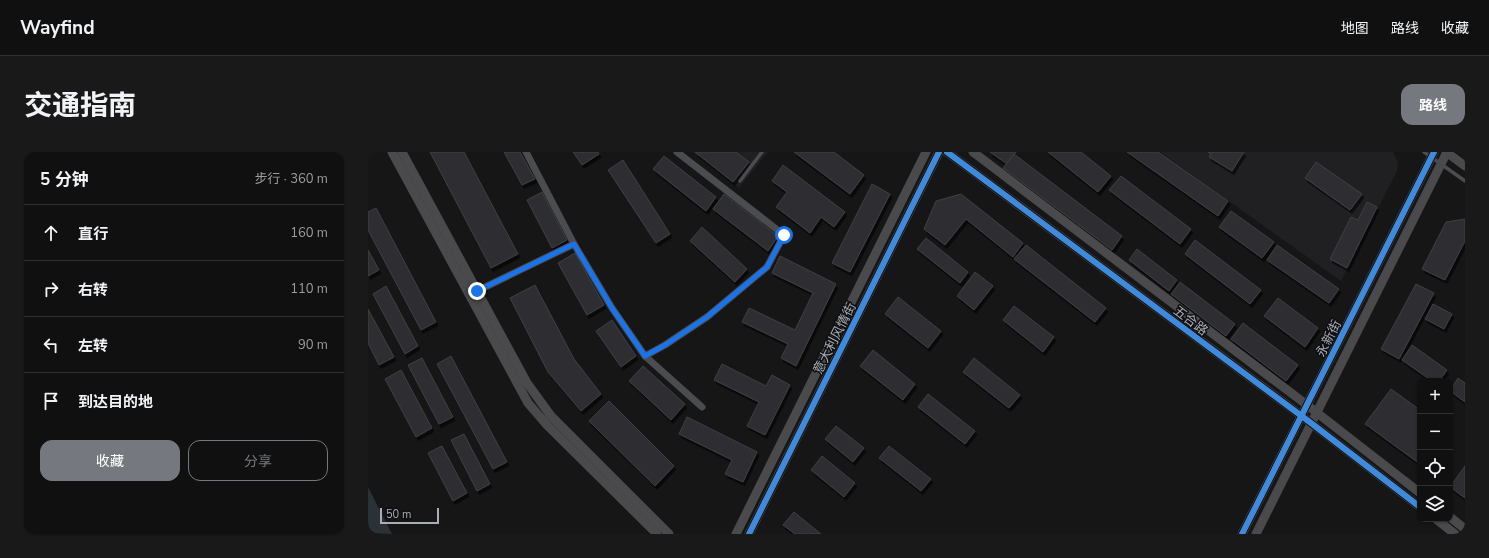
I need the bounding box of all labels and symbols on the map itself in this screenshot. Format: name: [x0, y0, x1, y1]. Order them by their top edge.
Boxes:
route start: [775, 226, 793, 244]
route end: [468, 282, 486, 300]
street label: 意大利风情街: [809, 300, 861, 377]
street label: 五合路: [1169, 302, 1211, 340]
street label: 永新街: [1312, 317, 1346, 360]
scale bar: [380, 506, 439, 525]

